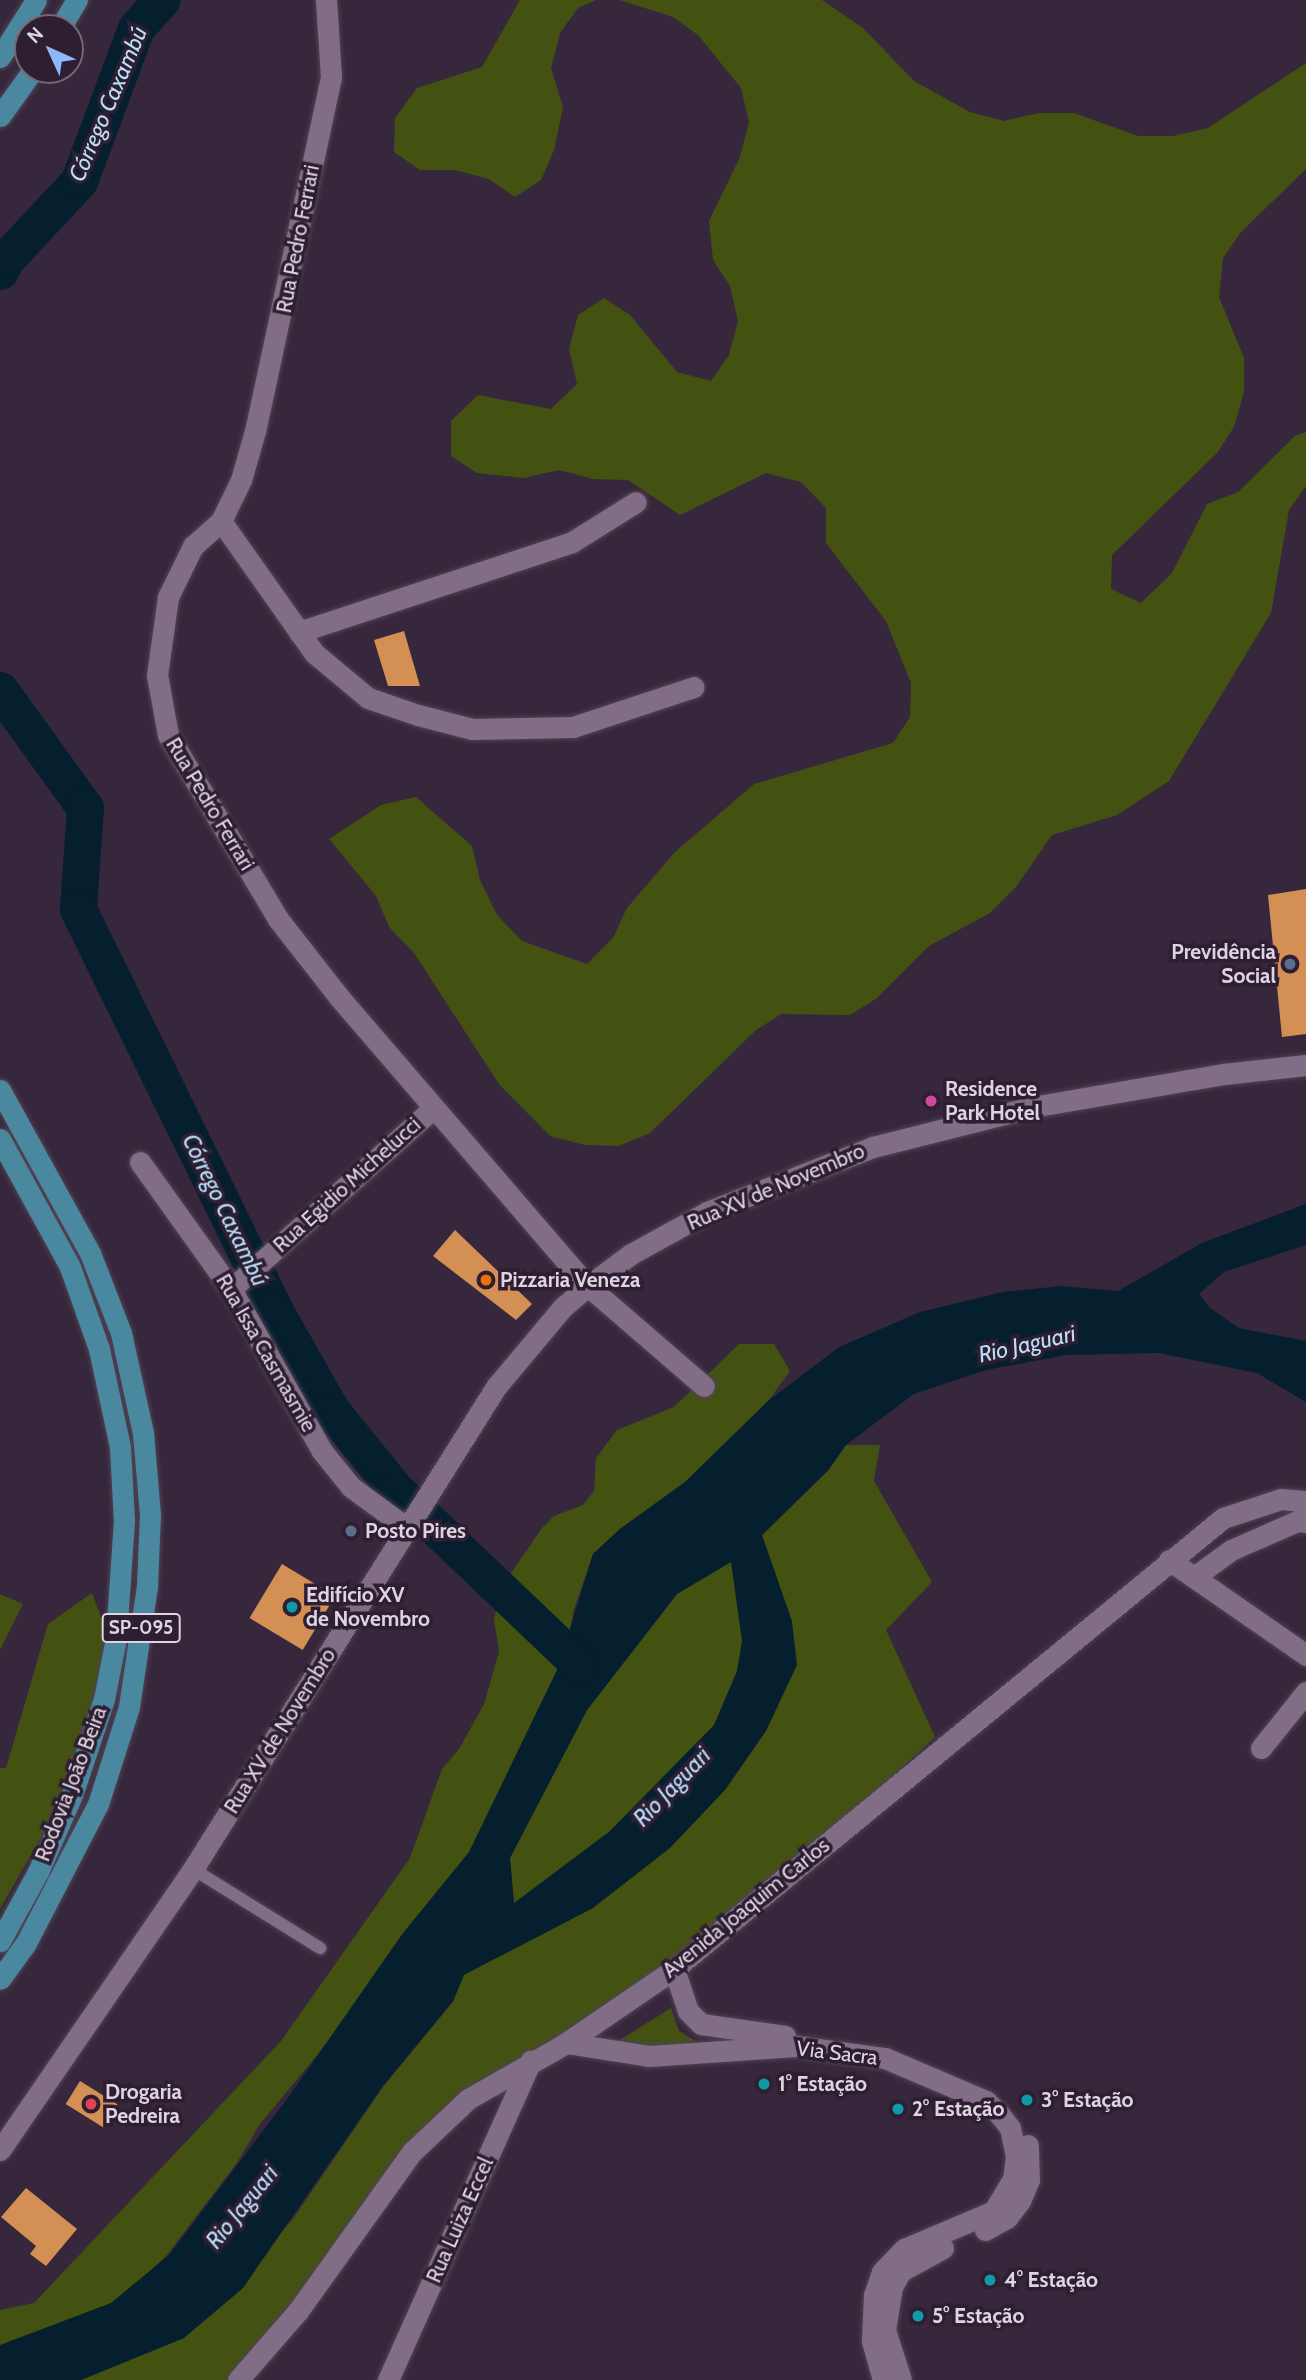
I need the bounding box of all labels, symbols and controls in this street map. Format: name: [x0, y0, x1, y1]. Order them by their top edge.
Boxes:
north arrow: [14, 14, 84, 84]
text: N: [22, 22, 48, 48]
water label: Córrego Caxambú: [63, 22, 153, 186]
street label: Rua Pedro Ferrari: [271, 163, 325, 315]
street label: Rua Pedro Ferrari: [161, 733, 259, 875]
place label: Previdência Social: [1171, 939, 1276, 989]
marker: Previdência Social: [1282, 956, 1298, 972]
place label: Residence Park Hotel: [945, 1076, 1040, 1126]
marker: Residence Park Hotel: [923, 1093, 939, 1109]
street label: Rua Egidio Michelucci: [268, 1112, 426, 1258]
water label: Córrego Caxambú: [176, 1129, 274, 1291]
street label: Rua XV de Novembro: [684, 1138, 868, 1236]
place label: Pizzaria Veneza: [500, 1267, 640, 1293]
street label: Rua Issa Casmasmie: [211, 1270, 321, 1436]
marker: Pizzaria Veneza: [478, 1272, 494, 1288]
water label: Rio Jaguari: [976, 1319, 1078, 1369]
place label: Posto Pires: [365, 1518, 466, 1544]
marker: Posto Pires: [343, 1523, 359, 1539]
place label: Edifício XV de Novembro: [306, 1582, 430, 1632]
marker: Edifício XV de Novembro: [284, 1599, 300, 1615]
road number: SP-095: [101, 1612, 181, 1644]
street label: Rua XV de Novembro: [219, 1644, 341, 1818]
street label: Rodovia João Beira: [30, 1703, 112, 1865]
water label: Rio Jaguari: [628, 1742, 716, 1832]
street label: Avenida Joaquim Carlos: [657, 1833, 835, 1983]
street label: Via Sacra: [795, 2036, 879, 2070]
place label: 1° Estação: [778, 2071, 867, 2097]
marker: 1° Estação: [756, 2076, 772, 2092]
place label: Drogaria Pedreira: [105, 2079, 182, 2129]
place label: 3° Estação: [1041, 2087, 1134, 2113]
marker: 3° Estação: [1019, 2092, 1035, 2108]
marker: Drogaria Pedreira: [83, 2096, 99, 2112]
place label: 2° Estação: [912, 2096, 1004, 2122]
marker: 2° Estação: [890, 2101, 906, 2117]
street label: Rua Luiza Eccel: [421, 2153, 499, 2287]
water label: Rio Jaguari: [200, 2160, 284, 2254]
place label: 4° Estação: [1004, 2267, 1098, 2293]
marker: 4° Estação: [982, 2272, 998, 2288]
place label: 5° Estação: [932, 2303, 1025, 2329]
marker: 5° Estação: [910, 2308, 926, 2324]

